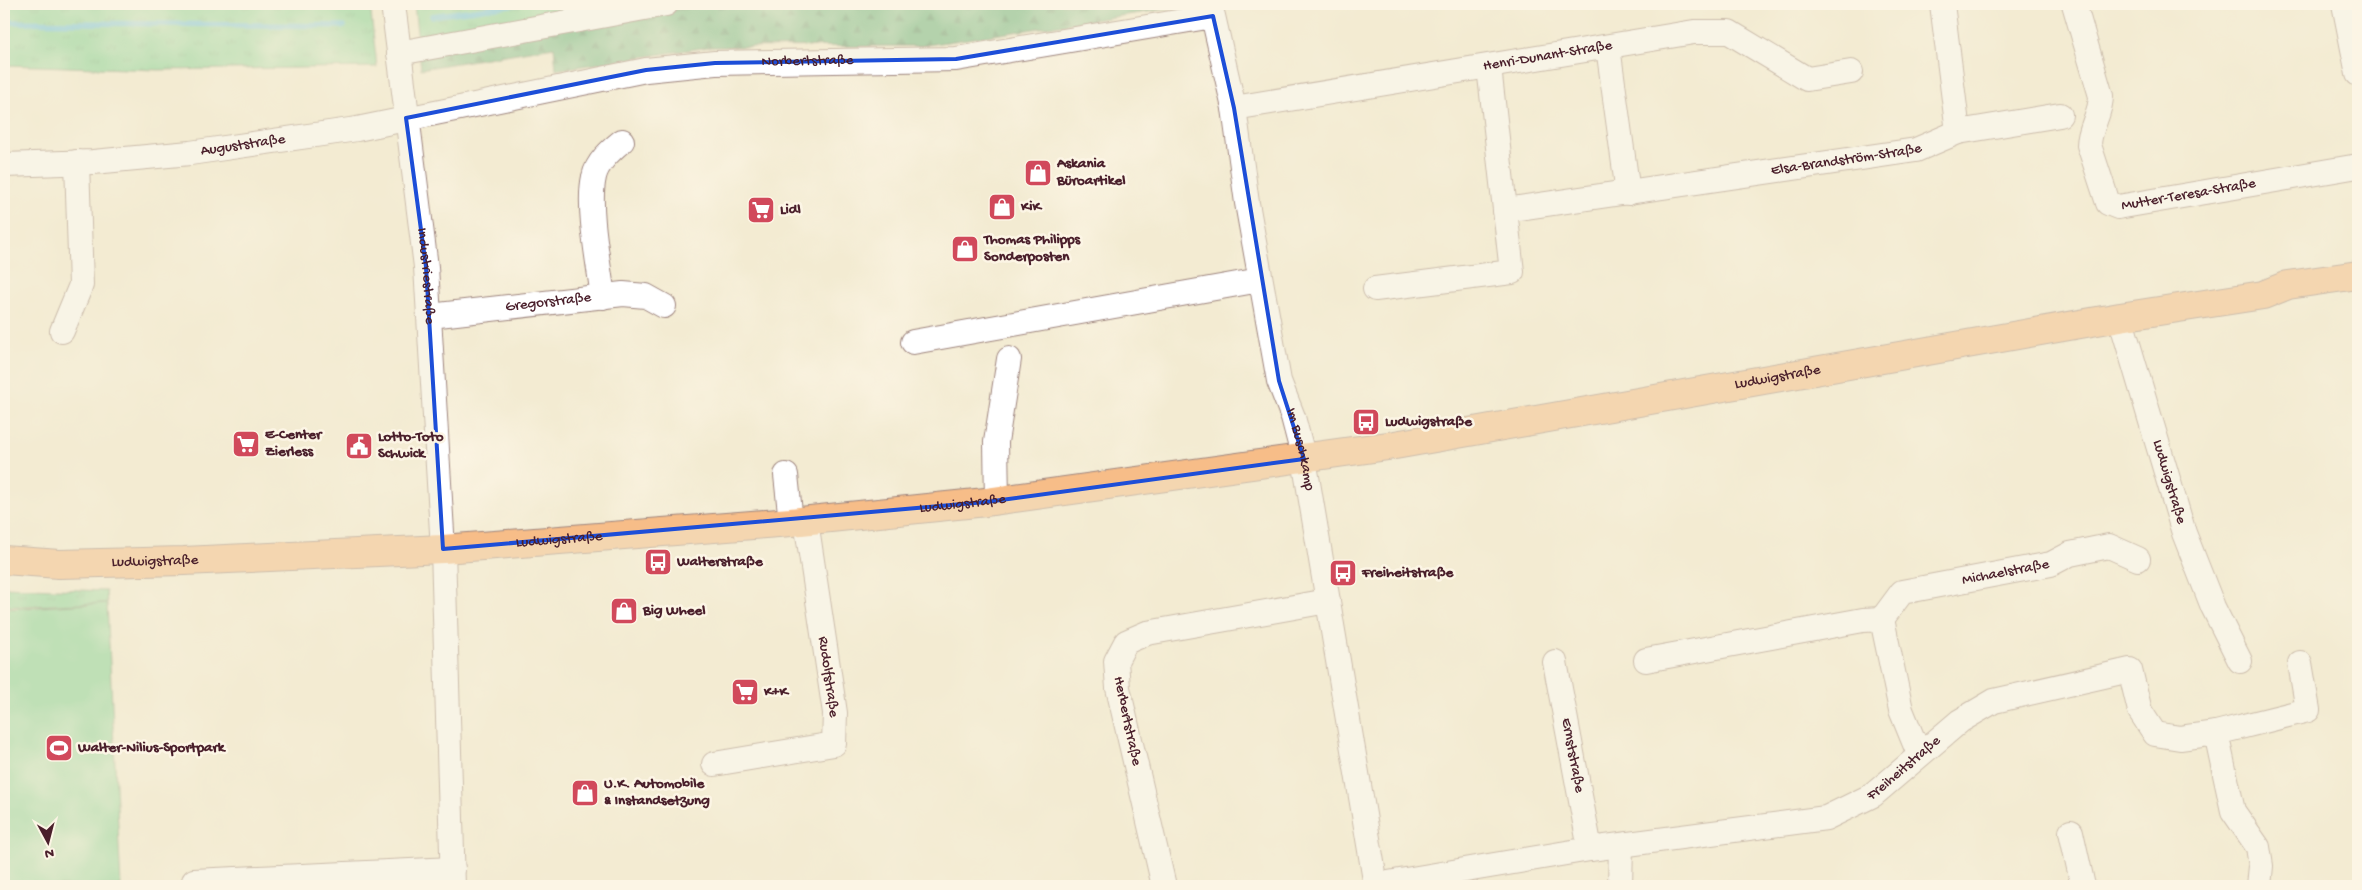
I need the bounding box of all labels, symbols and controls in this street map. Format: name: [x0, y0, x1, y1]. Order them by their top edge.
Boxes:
street label: Henri-Dunant-Straße: [1482, 37, 1614, 76]
street label: Norbertstraße: [761, 52, 854, 71]
street label: Auguststraße: [199, 130, 287, 160]
street label: Elsa-Brandström-Straße: [1770, 139, 1925, 180]
place label: Askania Büroartikel: [1056, 155, 1126, 190]
shop icon: Askania Büroartikel: [1023, 158, 1053, 188]
street label: Mutter-Teresa-Straße: [2120, 175, 2257, 215]
shop icon: KiK: [987, 192, 1017, 222]
supermarket icon: Lidl: [746, 195, 776, 225]
place label: KiK: [1020, 198, 1043, 216]
place label: Lidl: [780, 201, 802, 219]
street label: Industriestraße: [412, 227, 438, 325]
place label: Thomas Philipps Sonderposten: [983, 231, 1082, 266]
shop icon: Thomas Philipps Sonderposten: [950, 234, 980, 264]
street label: Gregorstraße: [504, 289, 592, 316]
street label: Ludwigstraße: [1733, 361, 1822, 394]
street label: Im Buschkamp: [1281, 405, 1318, 493]
bus stop icon: Ludwigstraße: [1351, 407, 1381, 437]
place label: Ludwigstraße: [1385, 413, 1473, 431]
place label: E-Center Zierless: [265, 426, 323, 461]
place label: Lotto-Toto Schwick: [378, 428, 444, 463]
supermarket icon: E-Center Zierless: [231, 429, 261, 459]
public building icon: Lotto-Toto Schwick: [344, 431, 374, 461]
street label: Ludwigstraße: [2148, 438, 2190, 526]
street label: Ludwigstraße: [918, 490, 1007, 518]
street label: Ludwigstraße: [515, 528, 603, 552]
bus stop icon: Walterstraße: [643, 547, 673, 577]
street label: Ludwigstraße: [111, 551, 199, 572]
place label: Walterstraße: [676, 553, 764, 571]
street label: Michaelstraße: [1960, 555, 2051, 590]
bus stop icon: Freiheitstraße: [1328, 558, 1358, 588]
place label: Freiheitstraße: [1361, 564, 1455, 582]
shop icon: Big Wheel: [609, 596, 639, 626]
place label: Big Wheel: [642, 602, 706, 620]
street label: Rudolfstraße: [813, 635, 843, 719]
street label: Herbertstraße: [1109, 675, 1145, 768]
supermarket icon: K+K: [730, 677, 760, 707]
place label: K+K: [763, 683, 790, 701]
street label: Ernststraße: [1557, 717, 1588, 794]
street label: Freiheitstraße: [1864, 732, 1945, 806]
sports icon: Walter-Nilius-Sportpark: [44, 733, 74, 763]
place label: Walter-Nilius-Sportpark: [77, 739, 227, 757]
place label: U.K. Automobile & Instandsetzung: [604, 775, 710, 810]
shop icon: U.K. Automobile & Instandsetzung: [570, 778, 600, 808]
north arrow: [22, 818, 72, 868]
text: N: [44, 843, 55, 861]

